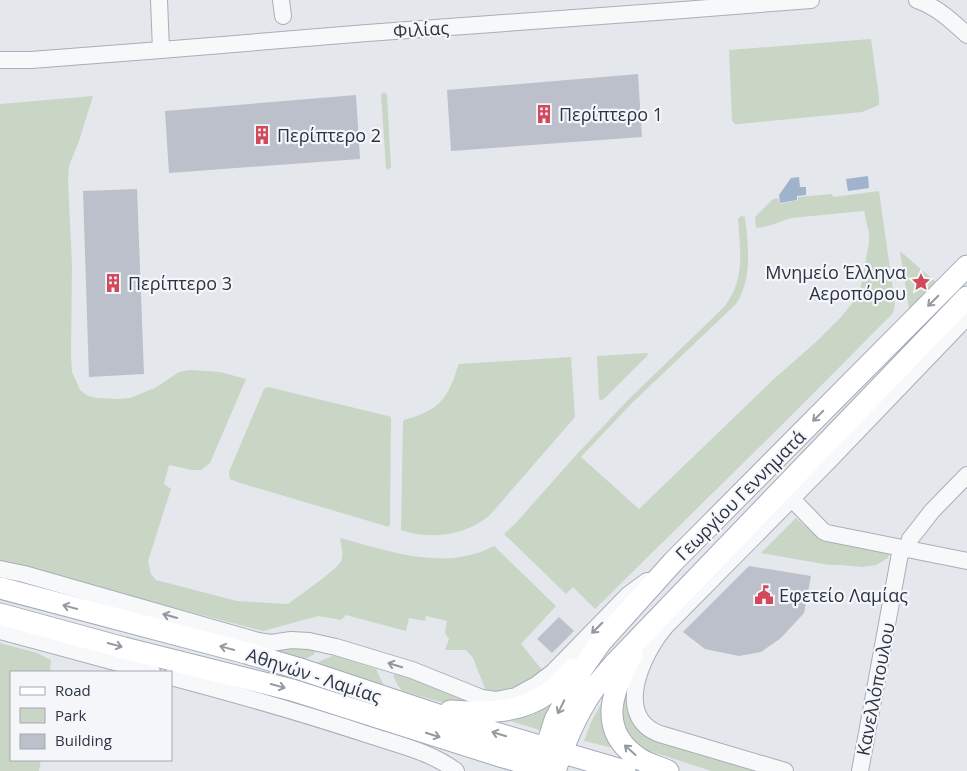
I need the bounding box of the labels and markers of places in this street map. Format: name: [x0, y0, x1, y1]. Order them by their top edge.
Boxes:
place label: Περίπτερο 1: [559, 102, 663, 126]
building icon: Περίπτερο 1: [533, 103, 555, 125]
place label: Περίπτερο 2: [277, 123, 381, 147]
building icon: Περίπτερο 2: [251, 124, 273, 146]
place label: Μνημείο Έλληνα Αεροπόρου: [765, 260, 906, 305]
place label: Περίπτερο 3: [128, 271, 232, 295]
place icon: Μνημείο Έλληνα Αεροπόρου: [910, 271, 932, 293]
building icon: Περίπτερο 3: [102, 272, 124, 294]
place label: Εφετείο Λαμίας: [779, 583, 908, 607]
public building icon: Εφετείο Λαμίας: [753, 584, 775, 606]

